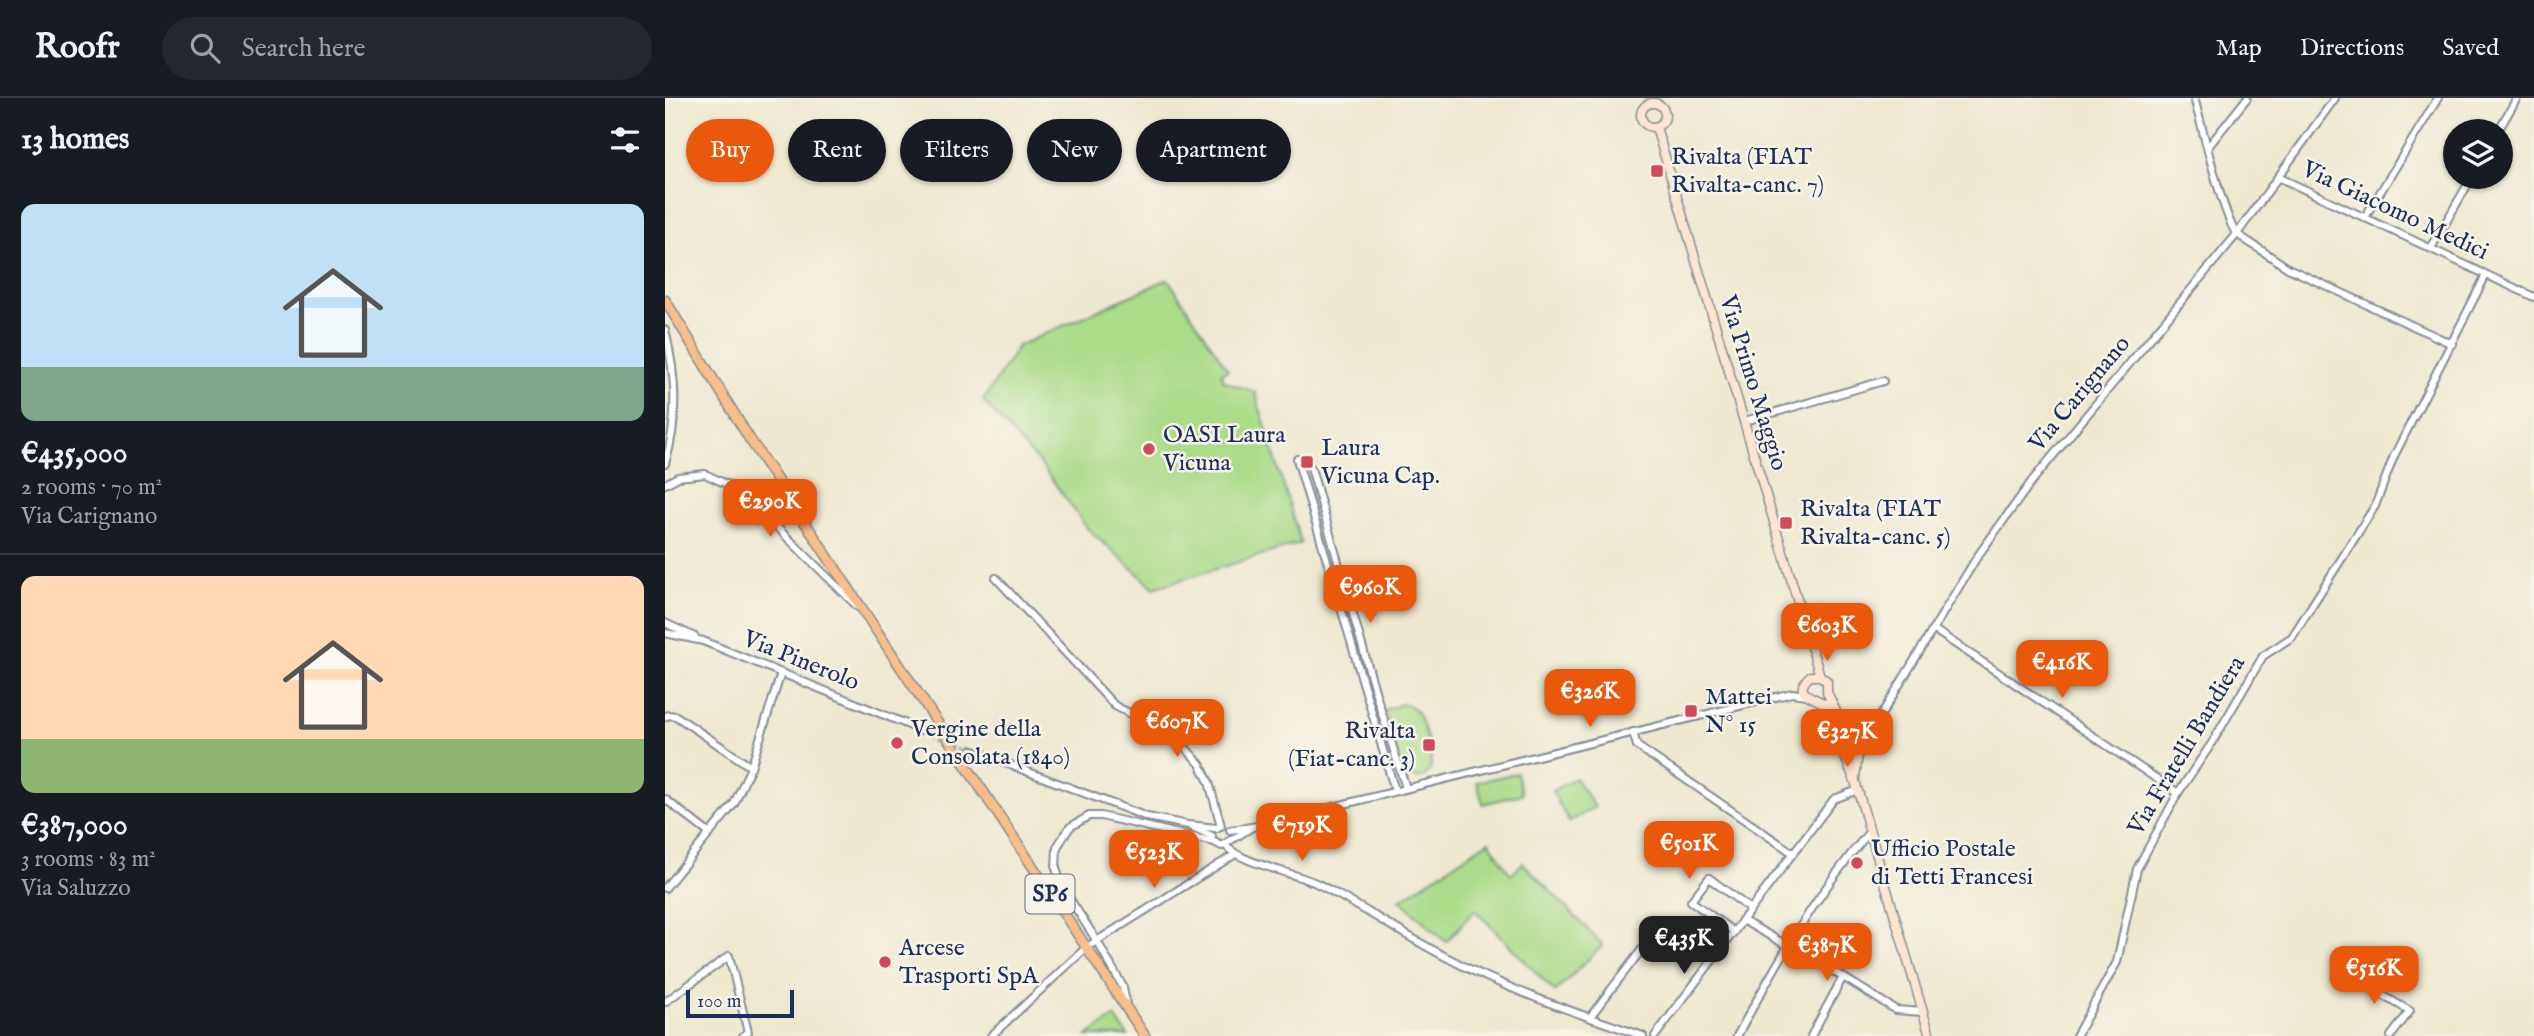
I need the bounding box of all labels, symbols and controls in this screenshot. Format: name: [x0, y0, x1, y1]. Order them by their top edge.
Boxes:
search box: [162, 17, 652, 80]
text: Roofr: [35, 27, 120, 69]
icon: search: [186, 29, 224, 67]
text: Search here: [242, 32, 365, 65]
text: Map: [2216, 33, 2262, 64]
text: Directions: [2300, 33, 2404, 64]
text: Saved: [2442, 33, 2499, 64]
chip: Buy: [686, 119, 774, 182]
chip: Rent: [788, 119, 886, 182]
chip: Filters: [900, 119, 1013, 182]
chip: New: [1027, 119, 1122, 182]
chip: Apartment: [1136, 119, 1291, 182]
map controls: [2443, 119, 2513, 189]
button: layers: [2443, 119, 2513, 189]
text: 13 homes: [21, 121, 129, 159]
icon: filters: [606, 121, 644, 159]
place label: Rivalta (FIAT Rivalta-canc. 7): [1671, 142, 1824, 201]
street label: Via Giacomo Medici: [2296, 154, 2493, 268]
marker: Rivalta (FIAT Rivalta-canc. 7): [1649, 163, 1665, 179]
icon: home: [270, 250, 396, 376]
street label: Via Primo Maggio: [1711, 291, 1794, 474]
street label: Via Carignano: [2022, 329, 2138, 459]
place label: OASI Laura Vicuna: [1162, 420, 1286, 479]
place label: Laura Vicuna Cap.: [1320, 433, 1440, 492]
text: €435,000: [21, 435, 128, 473]
marker: OASI Laura Vicuna: [1141, 441, 1157, 457]
marker: Laura Vicuna Cap.: [1299, 454, 1315, 470]
text: 2 rooms · 70 m²: [21, 473, 162, 502]
pin: €290K: [721, 480, 819, 539]
text: €290K: [739, 487, 801, 516]
place label: Rivalta (FIAT Rivalta-canc. 5): [1800, 494, 1951, 553]
text: Via Carignano: [21, 502, 157, 531]
marker: Rivalta (FIAT Rivalta-canc. 5): [1778, 515, 1794, 531]
pin: €960K: [1321, 566, 1419, 625]
text: €960K: [1339, 573, 1401, 602]
pin: €603K: [1778, 603, 1876, 663]
text: €603K: [1797, 611, 1857, 640]
icon: home: [270, 622, 396, 748]
street label: Via Pinerolo: [737, 623, 864, 698]
pin: €416K: [2013, 640, 2111, 700]
text: €416K: [2032, 648, 2092, 677]
street label: Via Fratelli Bandiera: [2121, 650, 2253, 842]
pin: €326K: [1541, 670, 1639, 729]
text: €326K: [1560, 677, 1620, 706]
place label: Mattei N° 15: [1705, 682, 1772, 741]
pin: €607K: [1128, 700, 1226, 759]
marker: Mattei N° 15: [1683, 703, 1699, 719]
text: €607K: [1146, 707, 1208, 736]
pin: €327K: [1798, 710, 1896, 769]
place label: Vergine della Consolata (1840): [910, 714, 1070, 773]
place label: Rivalta (Fiat-canc. 3): [1288, 716, 1416, 775]
text: €327K: [1817, 717, 1877, 746]
marker: Vergine della Consolata (1840): [889, 735, 905, 751]
marker: Rivalta (Fiat-canc. 3): [1421, 737, 1437, 753]
pin: €719K: [1253, 804, 1351, 863]
text: €387,000: [21, 807, 128, 845]
text: €719K: [1272, 811, 1332, 840]
pin: €501K: [1640, 822, 1738, 881]
text: €501K: [1660, 829, 1718, 858]
pin: €523K: [1105, 830, 1203, 890]
place label: Ufficio Postale di Tetti Francesi: [1871, 834, 2033, 893]
text: €523K: [1125, 838, 1183, 867]
text: 3 rooms · 83 m²: [21, 845, 156, 874]
marker: Ufficio Postale di Tetti Francesi: [1849, 855, 1865, 871]
text: Via Saluzzo: [21, 874, 131, 903]
road number: SP6: [1025, 874, 1075, 914]
pin: €435K: [1635, 916, 1733, 976]
text: €435K: [1655, 924, 1713, 953]
pin: €387K: [1778, 924, 1876, 983]
text: €387K: [1798, 931, 1856, 960]
place label: Arcese Trasporti SpA: [898, 933, 1039, 992]
pin: €516K: [2325, 946, 2423, 1006]
marker: Arcese Trasporti SpA: [877, 954, 893, 970]
text: €516K: [2346, 954, 2402, 983]
scale bar: [686, 987, 795, 1019]
text: 100 m: [697, 990, 741, 1014]

